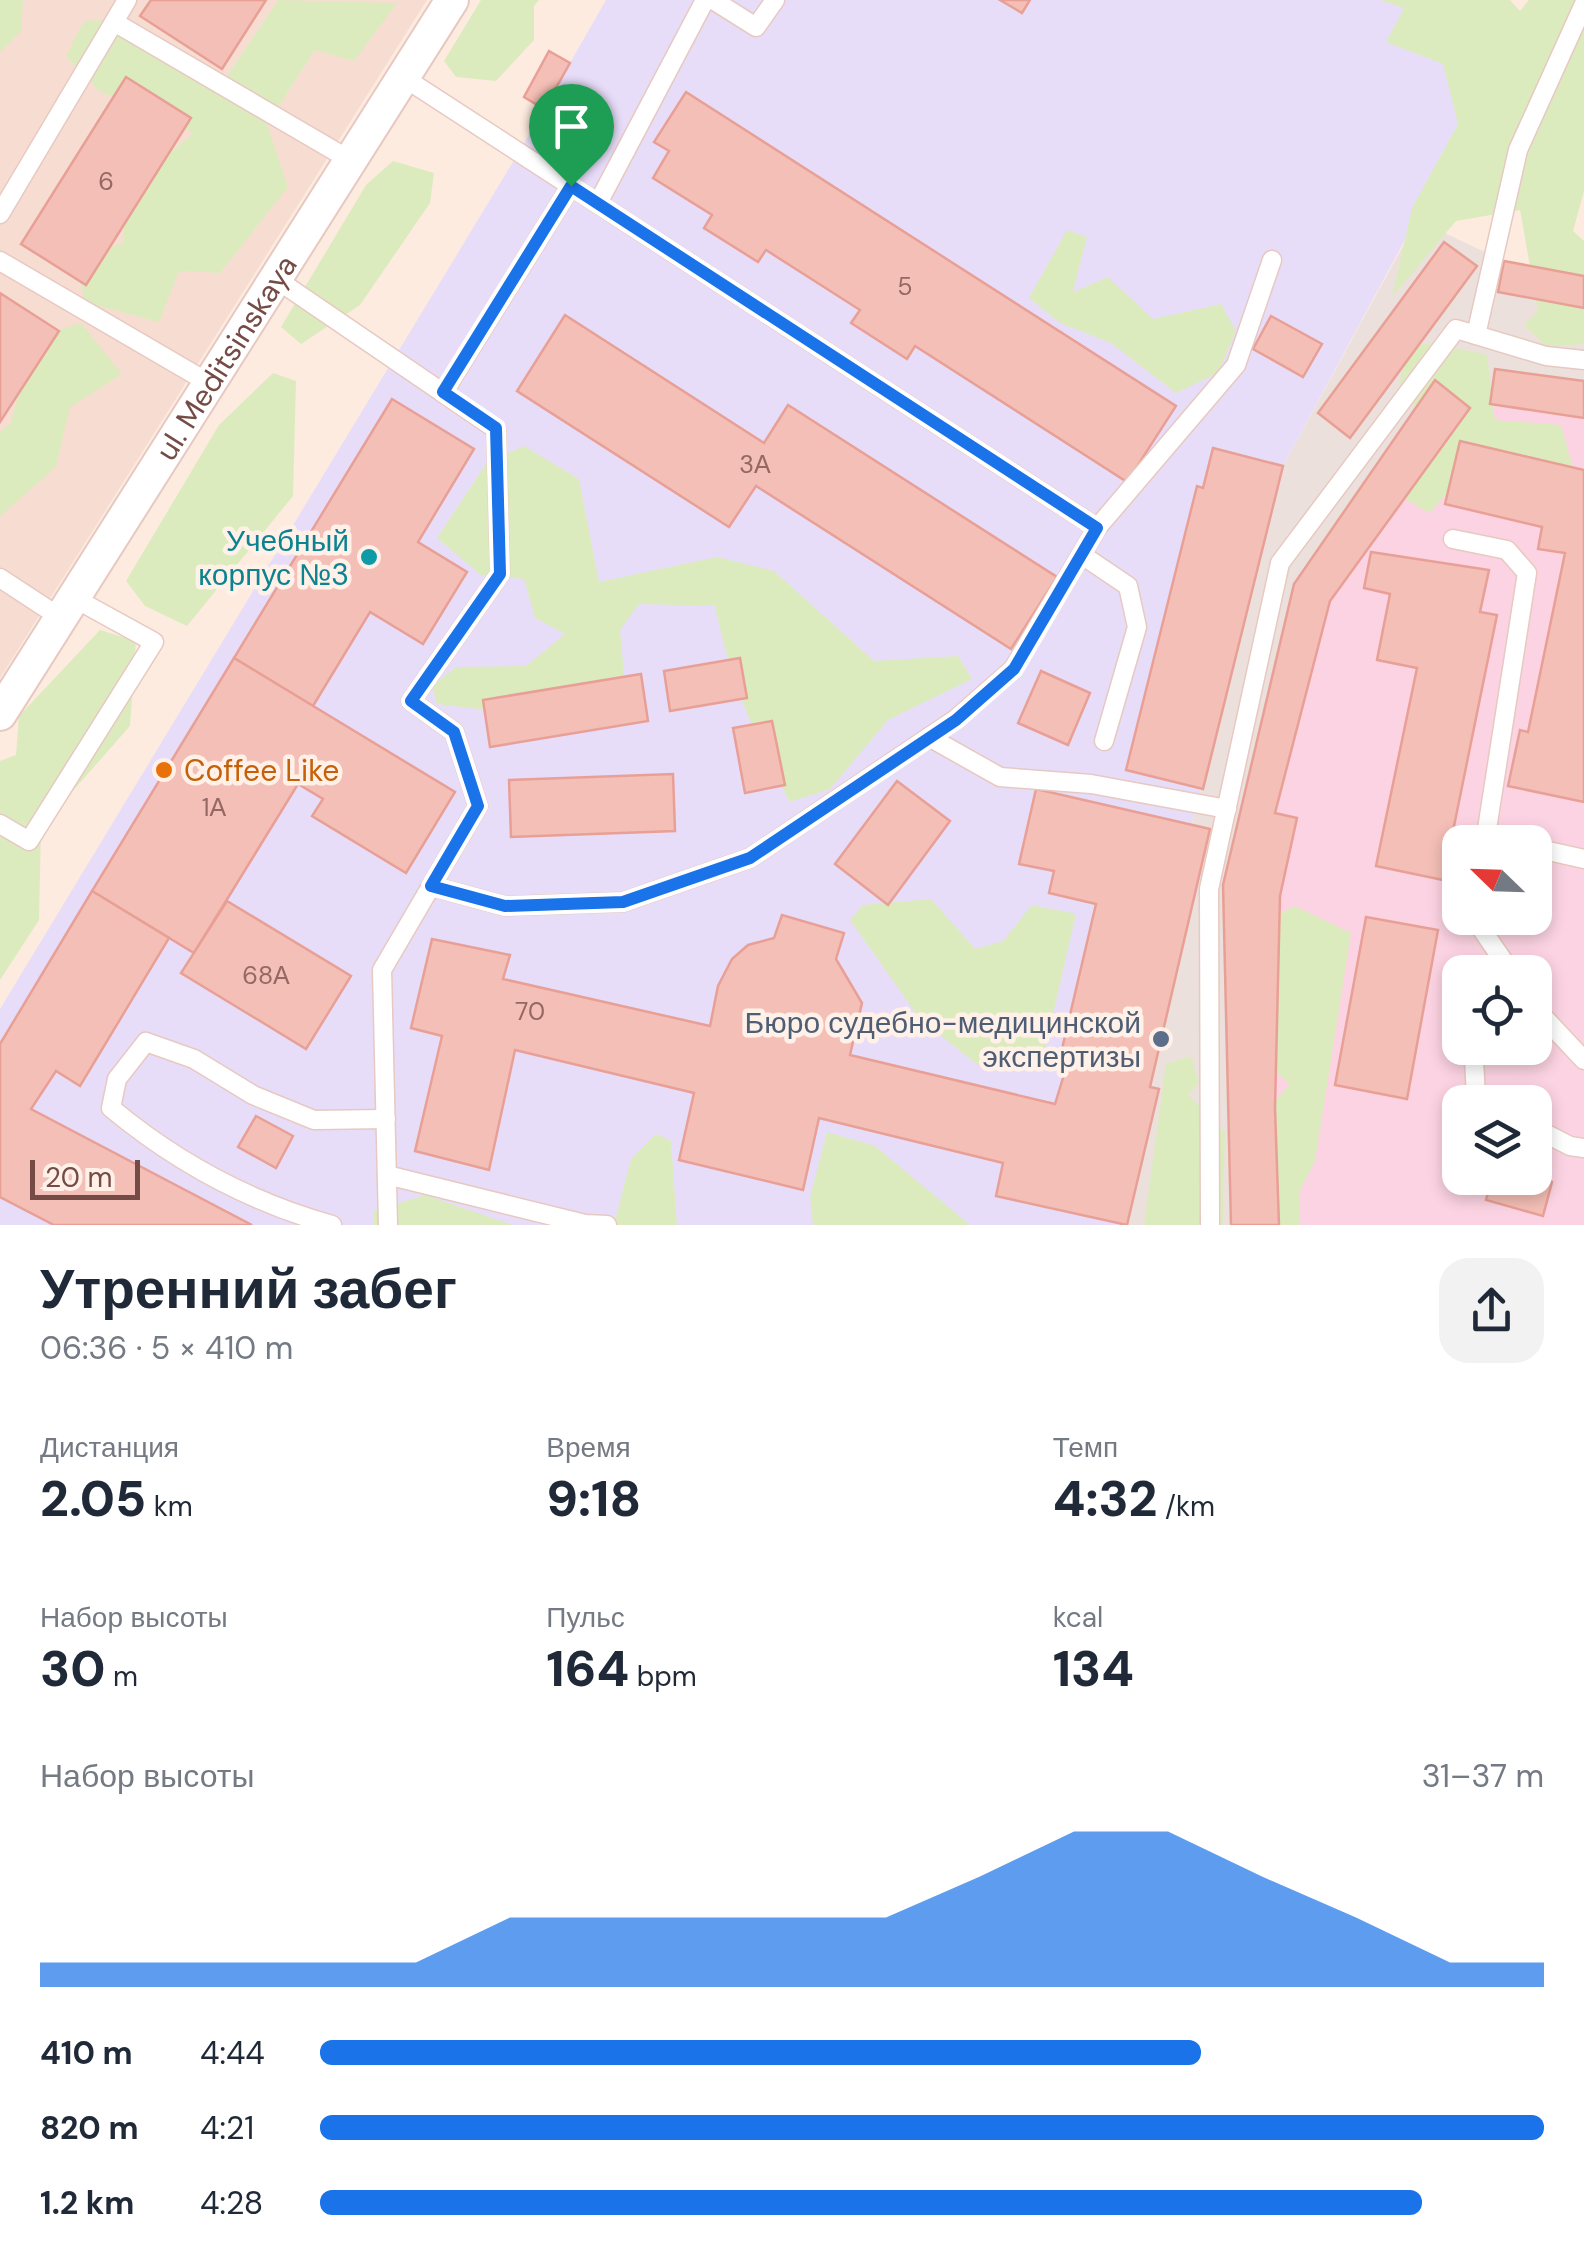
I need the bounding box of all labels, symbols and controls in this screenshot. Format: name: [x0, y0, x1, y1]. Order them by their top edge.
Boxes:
pin: [529, 84, 614, 187]
icon: arrive: [544, 99, 599, 154]
house number: 6: [98, 165, 114, 198]
street label: ul. Meditsinskaya: [146, 248, 305, 467]
house number: 5: [897, 270, 913, 303]
house number: 3А: [739, 448, 771, 481]
place label: Учебный корпус №3: [198, 521, 349, 594]
marker: Учебный корпус №3: [358, 546, 380, 568]
place label: Coffee Like: [184, 751, 339, 790]
marker: Coffee Like: [153, 759, 175, 781]
house number: 1А: [202, 791, 227, 824]
north arrow: [1442, 825, 1552, 935]
map controls: [1442, 825, 1552, 1195]
button: locate: [1442, 955, 1552, 1065]
house number: 68А: [242, 959, 290, 992]
house number: 70: [515, 995, 545, 1028]
place label: Бюро судебно-медицинской экспертизы: [745, 1003, 1141, 1076]
marker: Бюро судебно-медицинской экспертизы: [1150, 1028, 1172, 1050]
button: layers: [1442, 1085, 1552, 1195]
scale bar: [30, 1155, 140, 1200]
text: 20 m: [45, 1159, 112, 1196]
text: Утренний забег: [40, 1253, 457, 1325]
button: share: [1439, 1258, 1544, 1363]
text: 06:36 · 5 × 410 m: [40, 1327, 293, 1369]
text: Дистанция: [40, 1429, 179, 1466]
text: Время: [546, 1429, 631, 1466]
text: Темп: [1053, 1429, 1118, 1466]
text: 2.05: [40, 1466, 146, 1532]
text: 9:18: [546, 1466, 641, 1532]
text: 4:32: [1053, 1466, 1158, 1532]
text: km: [146, 1488, 193, 1525]
text: /km: [1158, 1488, 1215, 1525]
text: Набор высоты: [40, 1599, 228, 1636]
text: Пульс: [546, 1599, 625, 1636]
text: kcal: [1053, 1599, 1103, 1636]
text: 30: [40, 1636, 106, 1702]
text: 164: [546, 1636, 629, 1702]
text: 134: [1053, 1636, 1134, 1702]
text: m: [106, 1658, 138, 1695]
text: bpm: [629, 1658, 697, 1695]
text: Набор высоты: [40, 1755, 254, 1797]
text: 31–37 m: [1422, 1755, 1544, 1797]
text: 410 m: [40, 2032, 133, 2074]
text: 4:44: [200, 2032, 265, 2074]
text: 820 m: [40, 2107, 139, 2149]
text: 4:21: [200, 2107, 254, 2149]
text: 1.2 km: [40, 2182, 134, 2224]
text: 4:28: [200, 2182, 263, 2224]

